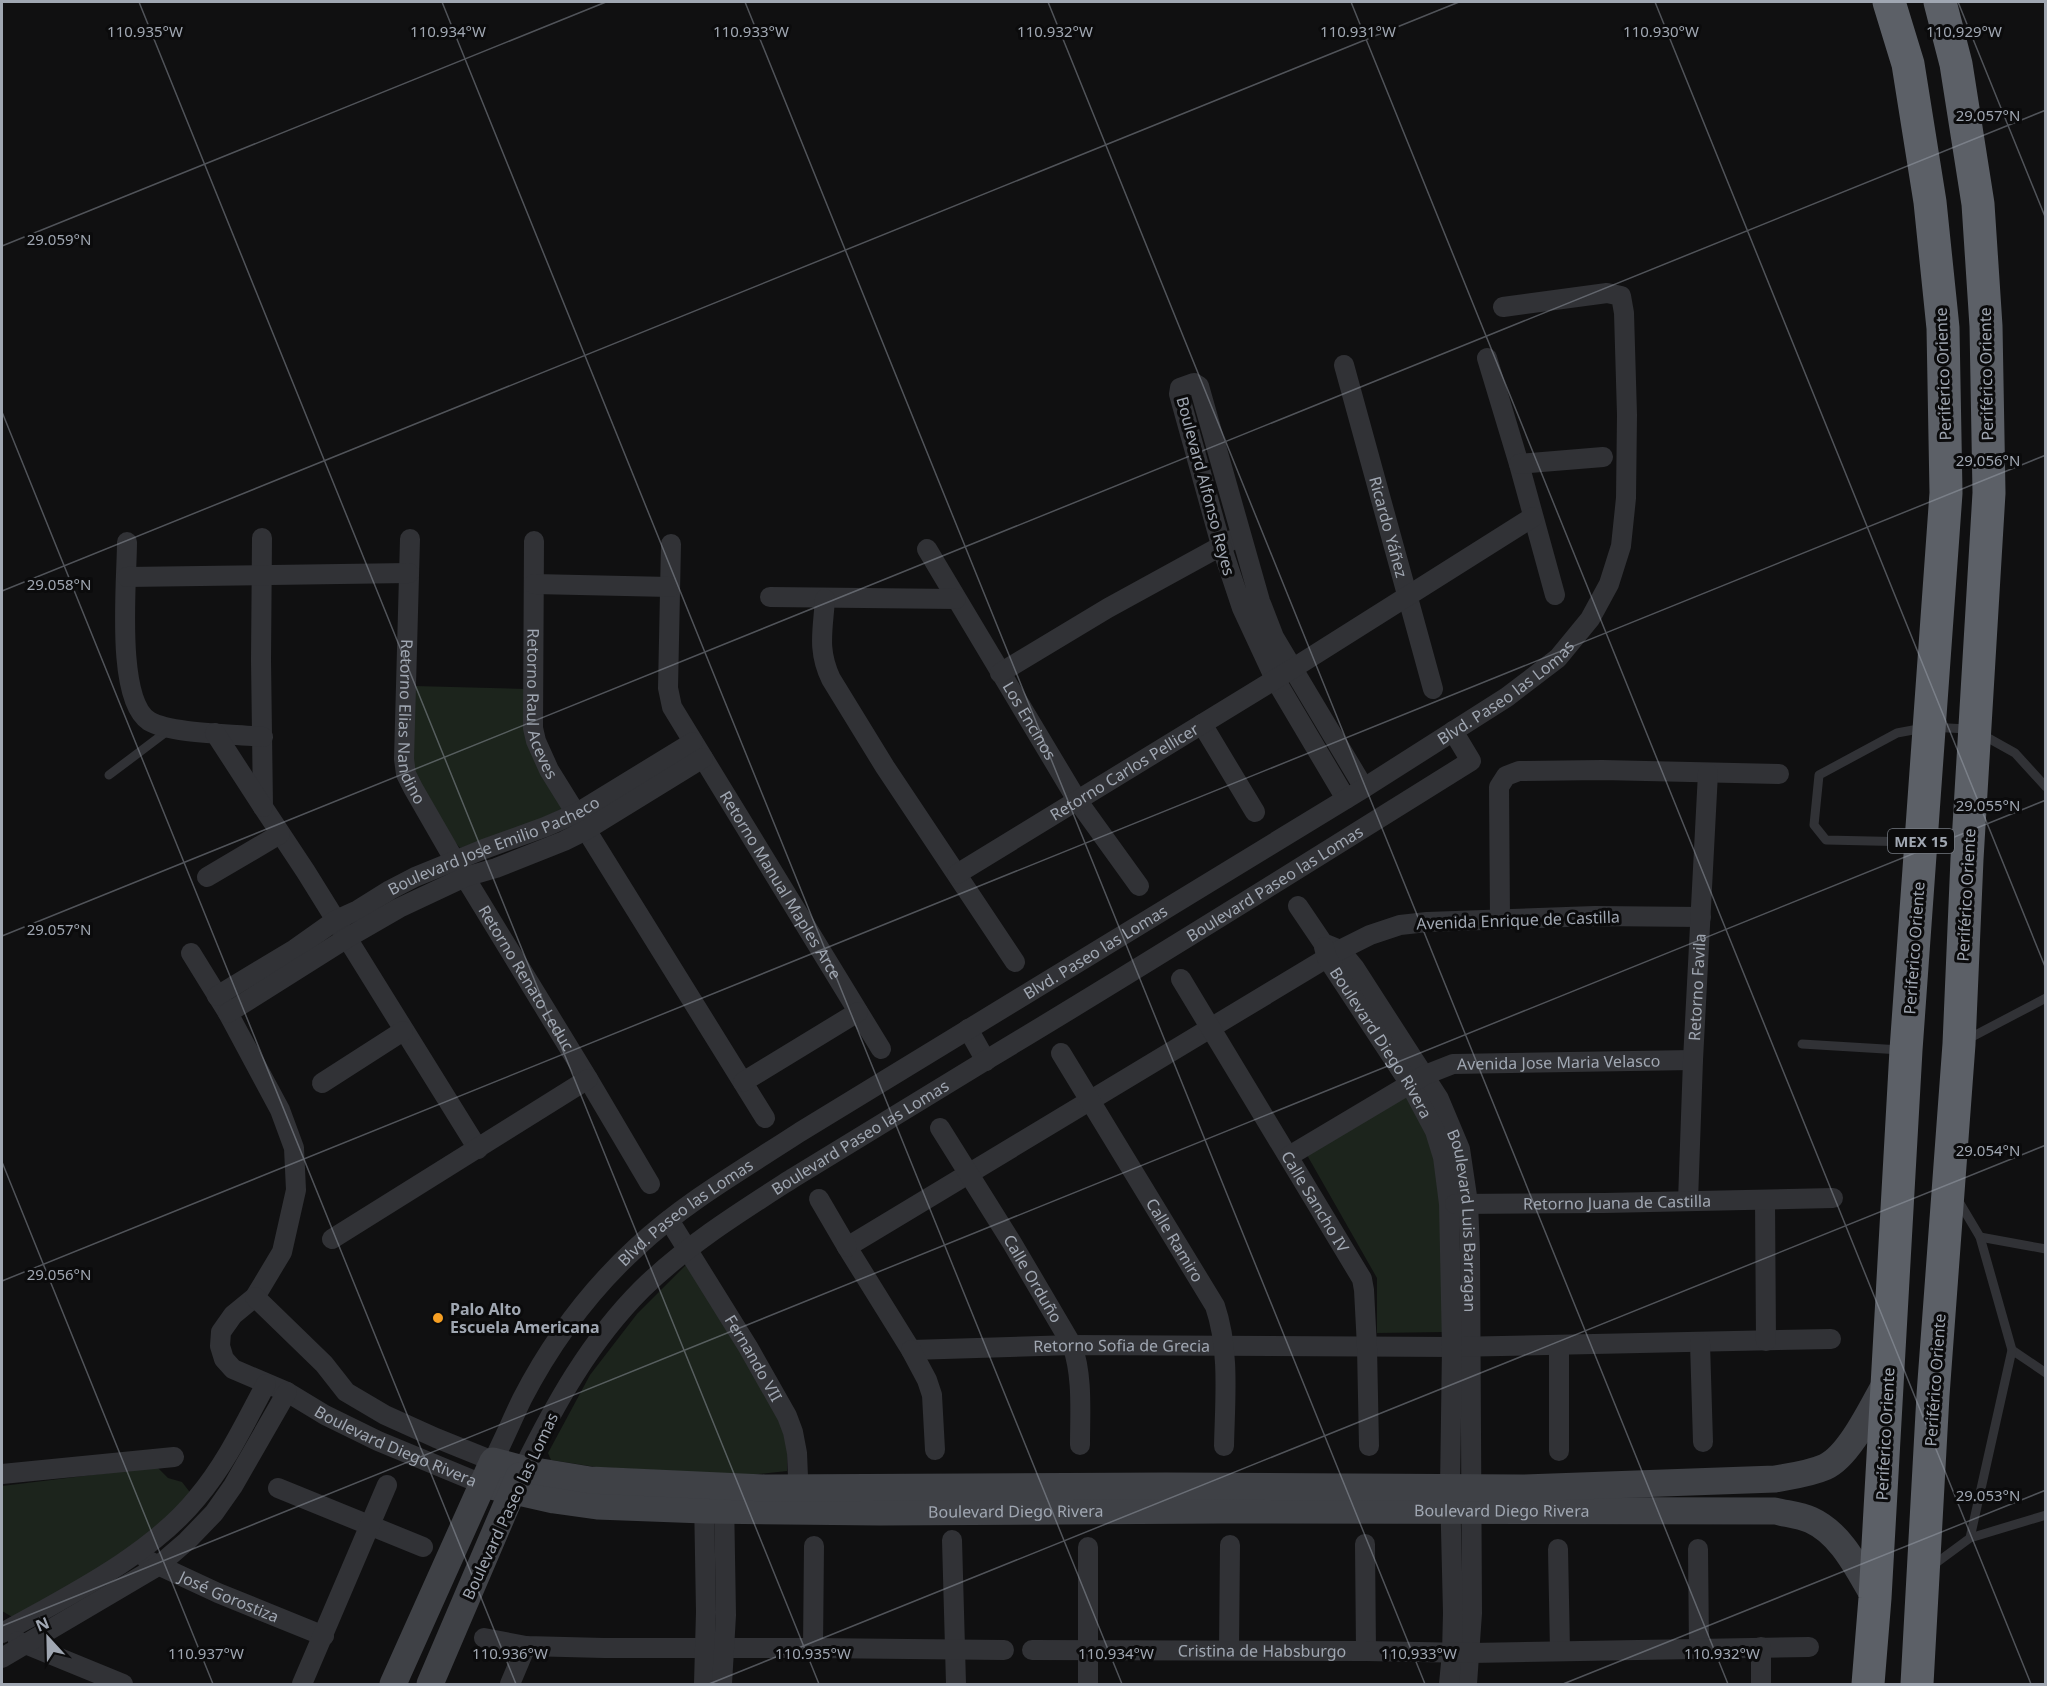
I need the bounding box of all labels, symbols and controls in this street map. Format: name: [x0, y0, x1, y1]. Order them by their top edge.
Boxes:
text: 110.935°W: [107, 21, 183, 41]
text: 110.934°W: [410, 21, 486, 41]
text: 110.933°W: [713, 21, 789, 41]
text: 110.932°W: [1017, 21, 1093, 41]
text: 110.931°W: [1320, 21, 1396, 41]
text: 110.930°W: [1623, 21, 1699, 41]
text: 110.929°W: [1926, 21, 2002, 41]
text: 29.057°N: [1956, 105, 2020, 125]
text: 29.059°N: [27, 229, 91, 249]
street label: Periferico Oriente: [1930, 307, 1956, 441]
street label: Periférico Oriente: [1974, 307, 1998, 441]
street label: Boulevard Alfonso Reyes: [1171, 394, 1241, 578]
text: 29.056°N: [1956, 450, 2020, 470]
street label: Ricardo Yáñez: [1364, 474, 1413, 580]
text: 29.058°N: [27, 574, 91, 594]
street label: Retorno Raul Aceves: [522, 628, 563, 783]
street label: Blvd. Paseo las Lomas: [1433, 636, 1579, 750]
street label: Retorno Elias Nandino: [393, 639, 431, 808]
street label: Los Encinos: [998, 677, 1062, 764]
street label: Retorno Carlos Pellicer: [1046, 718, 1203, 826]
street label: Retorno Manual Maples Arce: [715, 787, 847, 983]
street label: Boulevard Jose Emilio Pacheco: [384, 791, 604, 900]
text: 29.055°N: [1956, 795, 2020, 815]
street label: Boulevard Paseo las Lomas: [1182, 820, 1367, 947]
street label: Periférico Oriente: [1952, 828, 1980, 962]
road number: MEX 15: [1888, 829, 1954, 853]
street label: Periferico Oriente: [1898, 881, 1930, 1015]
street label: Blvd. Paseo las Lomas: [1019, 900, 1171, 1004]
street label: Retorno Renato Leduc: [473, 901, 579, 1055]
street label: Avenida Enrique de Castilla: [1416, 905, 1620, 935]
text: 29.057°N: [27, 919, 91, 939]
street label: Retorno Favila: [1683, 933, 1711, 1041]
street label: Boulevard Diego Rivera: [1325, 963, 1437, 1122]
street label: Avenida Jose Maria Velasco: [1457, 1050, 1660, 1075]
street label: Boulevard Paseo las Lomas: [767, 1075, 953, 1200]
street label: Boulevard Luis Barragan: [1442, 1126, 1481, 1312]
text: 29.054°N: [1956, 1140, 2020, 1160]
street label: Calle Sancho IV: [1276, 1147, 1355, 1257]
street label: Blvd. Paseo las Lomas: [613, 1154, 757, 1271]
street label: Retorno Juana de Castilla: [1523, 1190, 1711, 1215]
street label: Calle Ramiro: [1141, 1194, 1209, 1286]
street label: Calle Orduño: [998, 1230, 1067, 1327]
text: 29.056°N: [27, 1264, 91, 1284]
place label: Palo Alto Escuela Americana: [450, 1298, 600, 1338]
marker: Palo Alto Escuela Americana: [431, 1311, 445, 1325]
street label: Fernando VII: [720, 1311, 788, 1405]
street label: Periférico Oriente: [1919, 1313, 1951, 1447]
street label: Retorno Sofia de Grecia: [1033, 1334, 1210, 1357]
street label: Periferico Oriente: [1871, 1367, 1899, 1501]
street label: Boulevard Diego Rivera: [311, 1400, 480, 1492]
street label: Boulevard Paseo las Lomas: [457, 1409, 563, 1603]
text: 29.053°N: [1956, 1485, 2020, 1505]
street label: Boulevard Diego Rivera: [1414, 1499, 1589, 1522]
street label: Boulevard Diego Rivera: [928, 1500, 1103, 1523]
street label: José Gorostiza: [174, 1565, 282, 1628]
north arrow: [18, 1608, 78, 1668]
text: N: [32, 1611, 53, 1637]
street label: Cristina de Habsburgo: [1178, 1639, 1346, 1662]
text: 110.937°W: [168, 1643, 244, 1663]
text: 110.936°W: [472, 1643, 548, 1663]
text: 110.935°W: [775, 1643, 851, 1663]
text: 110.934°W: [1078, 1643, 1154, 1663]
text: 110.933°W: [1381, 1643, 1457, 1663]
text: 110.932°W: [1684, 1643, 1760, 1663]

